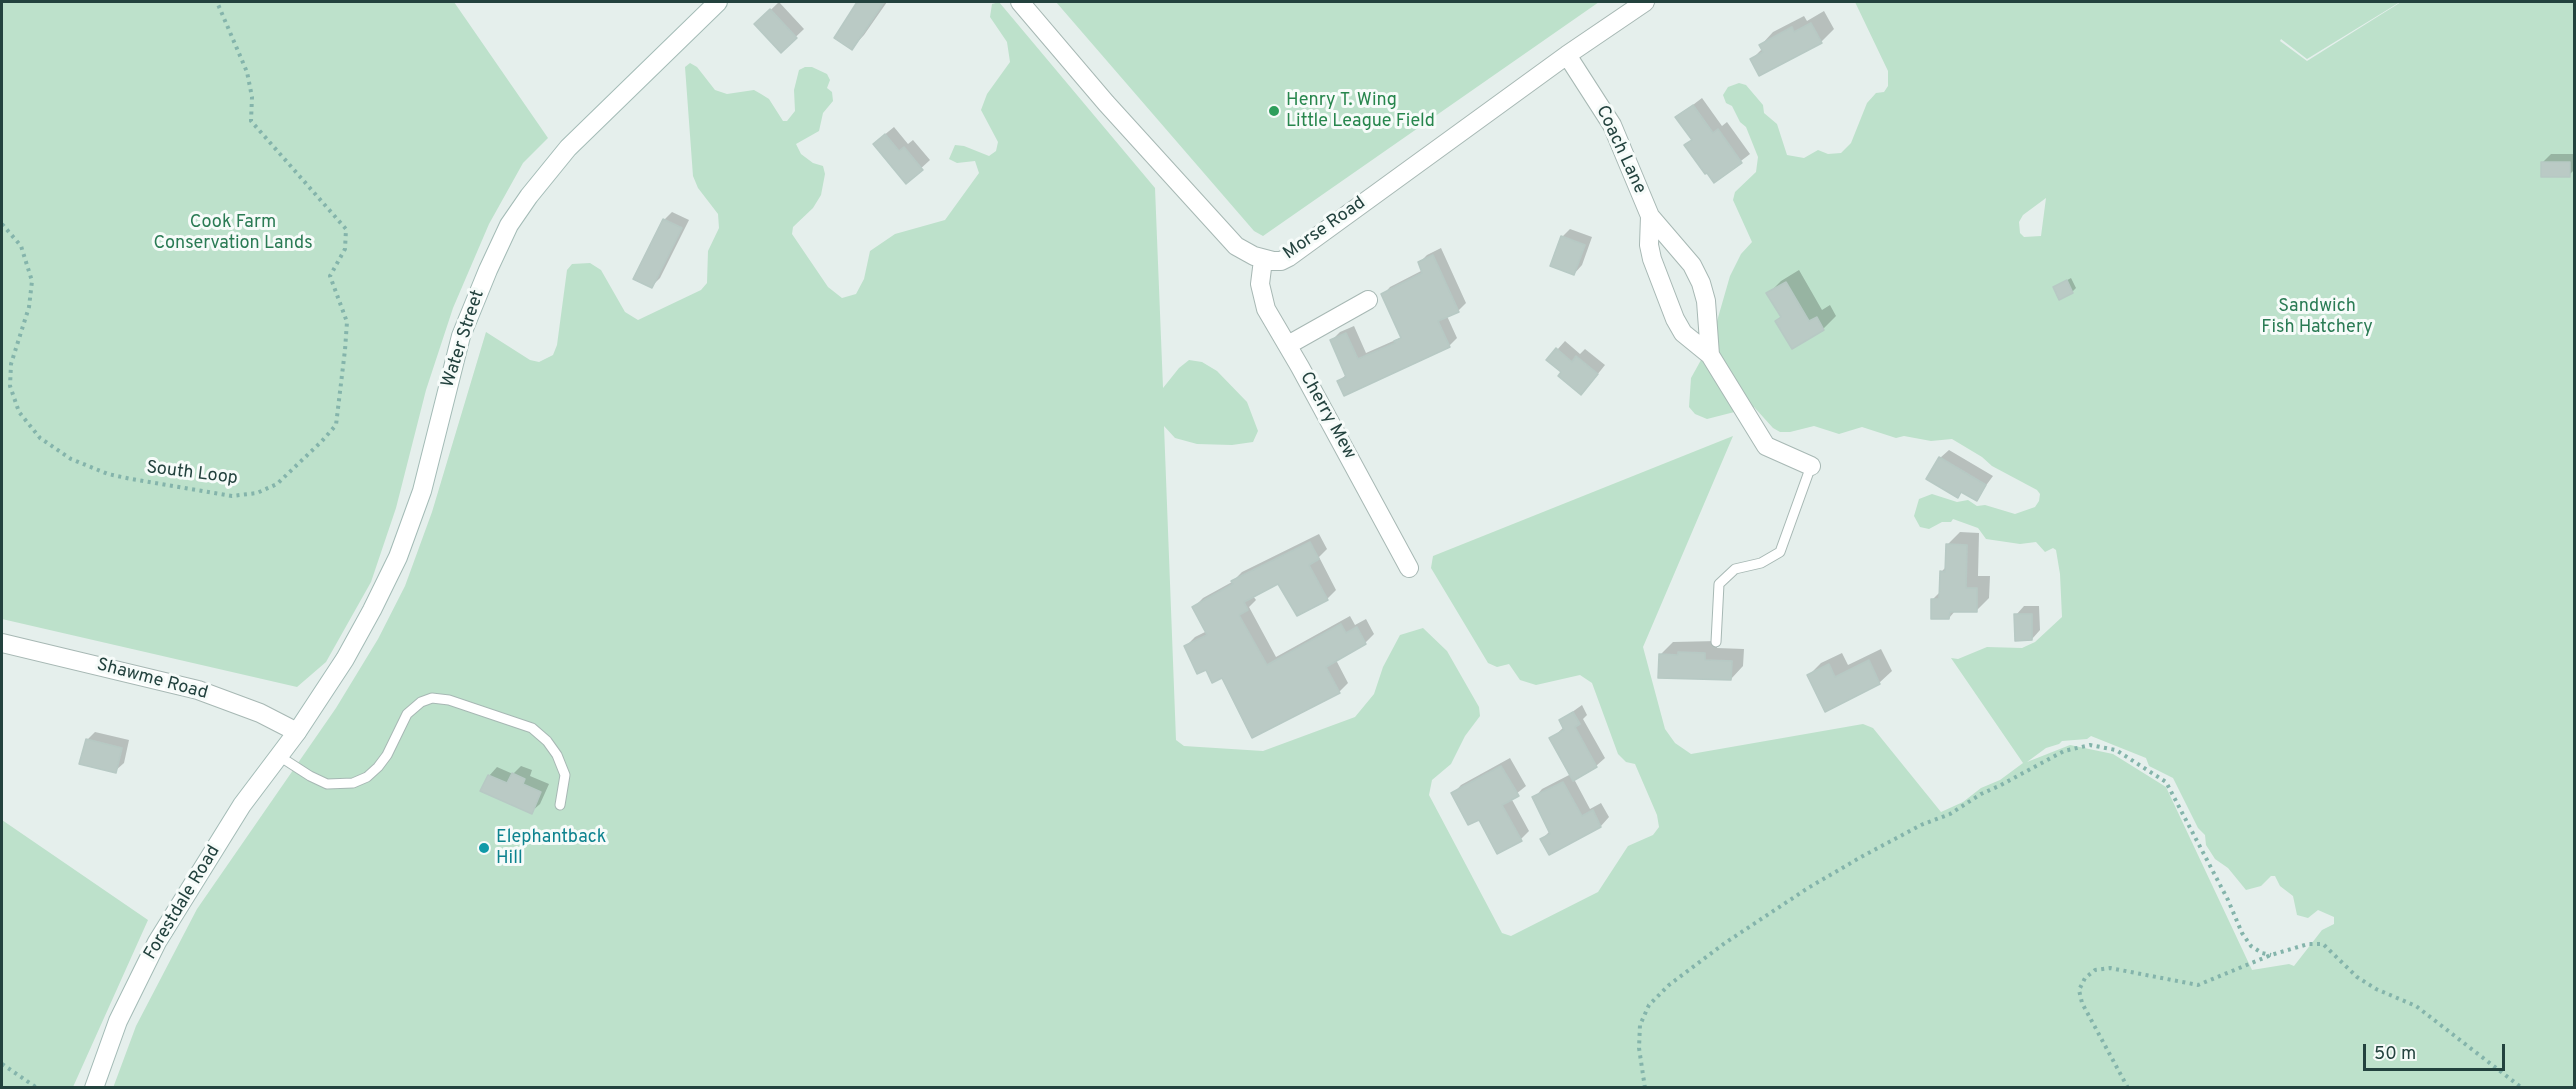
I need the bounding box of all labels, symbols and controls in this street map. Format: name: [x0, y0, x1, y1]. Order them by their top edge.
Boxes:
place label: Henry T. Wing Little League Field: [1286, 90, 1435, 132]
street label: Coach Lane: [1590, 102, 1650, 198]
marker: Henry T. Wing Little League Field: [1267, 104, 1281, 118]
street label: Morse Road: [1280, 193, 1370, 265]
park label: Cook Farm Conservation Lands: [153, 212, 313, 254]
street label: Water Street: [438, 288, 490, 390]
park label: Sandwich Fish Hatchery: [2261, 296, 2373, 338]
street label: Cherry Mew: [1294, 369, 1360, 463]
street label: South Loop: [145, 458, 239, 490]
street label: Shawme Road: [94, 655, 210, 705]
place label: Elephantback Hill: [496, 827, 606, 870]
marker: Elephantback Hill: [477, 841, 491, 855]
street label: Forestdale Road: [140, 842, 226, 964]
scale bar: [2366, 1032, 2508, 1070]
text: 50 m: [2374, 1043, 2416, 1066]

